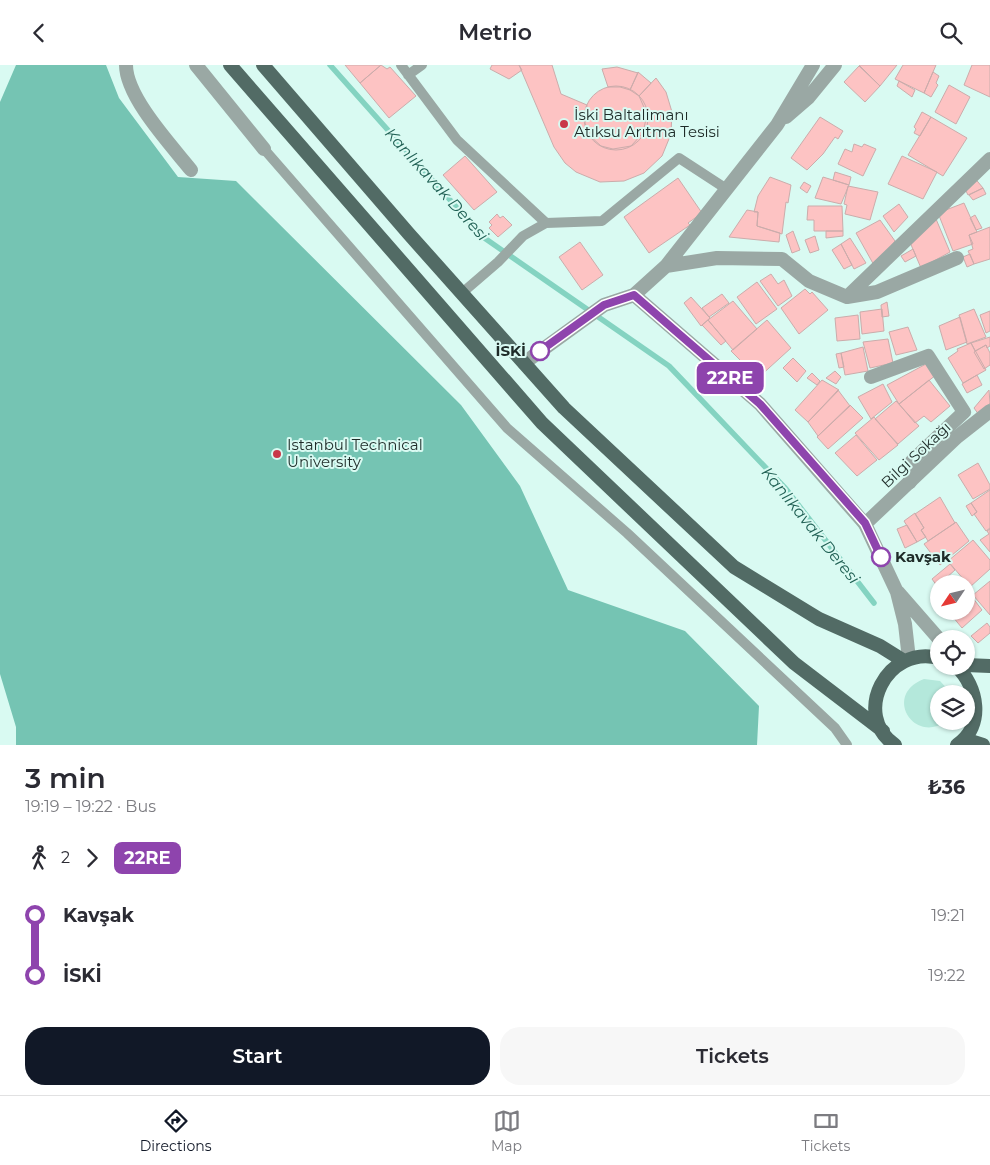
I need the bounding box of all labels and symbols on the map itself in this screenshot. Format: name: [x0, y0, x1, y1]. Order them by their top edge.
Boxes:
place label: İski Baltalimanı Atıksu Arıtma Tesisi: [574, 105, 720, 141]
marker: İski Baltalimanı Atıksu Arıtma Tesisi: [558, 118, 570, 130]
water label: Kanlıkavak Deresi: [381, 124, 493, 245]
place label: İSKİ: [495, 341, 526, 360]
marker: İSKİ: [530, 341, 550, 361]
line badge: 22RE: [695, 362, 765, 394]
street label: Bilgi Sokağı: [877, 418, 954, 492]
place label: Istanbul Technical University: [287, 435, 423, 471]
marker: Istanbul Technical University: [271, 448, 283, 460]
water label: Kanlıkavak Deresi: [758, 463, 864, 588]
marker: Kavşak: [871, 547, 891, 567]
place label: Kavşak: [895, 547, 951, 566]
north arrow: [930, 575, 975, 620]

